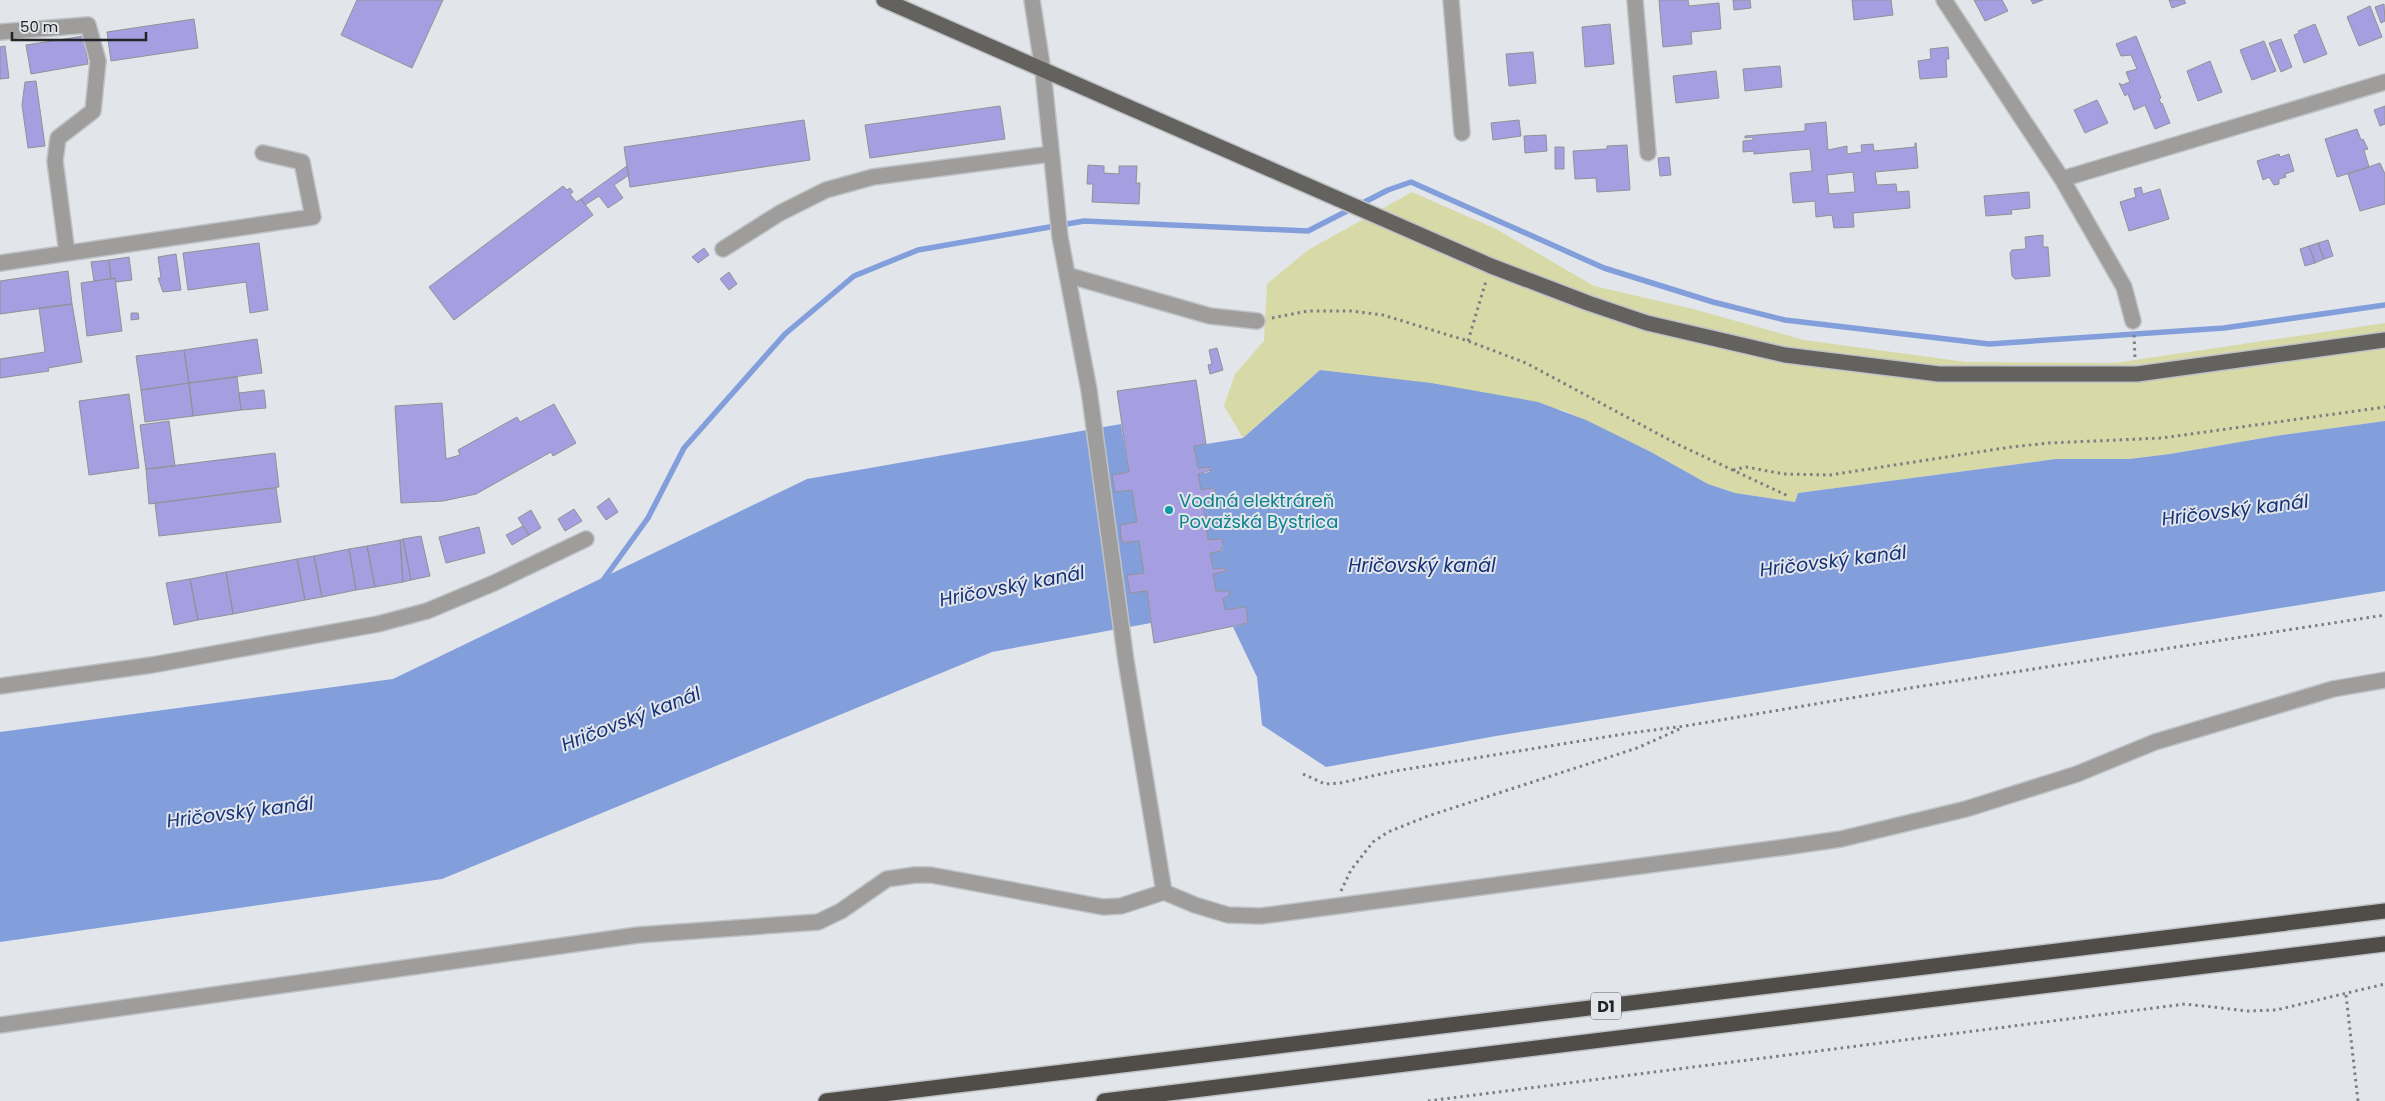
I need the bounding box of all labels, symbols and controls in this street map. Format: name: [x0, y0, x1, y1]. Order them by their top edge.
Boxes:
scale bar: [12, 10, 146, 42]
text: 50 m: [20, 16, 58, 37]
place label: Vodná elektráreň Považská Bystrica: [1179, 488, 1338, 534]
water label: Hričovský kanál: [2160, 488, 2310, 532]
marker: Vodná elektráreň Považská Bystrica: [1163, 504, 1175, 516]
water label: Hričovský kanál: [1758, 539, 1908, 583]
water label: Hričovský kanál: [1348, 552, 1496, 579]
water label: Hričovský kanál: [937, 559, 1087, 613]
water label: Hričovský kanál: [557, 680, 705, 758]
water label: Hričovský kanál: [165, 790, 315, 834]
road number: D1: [1591, 992, 1621, 1019]

